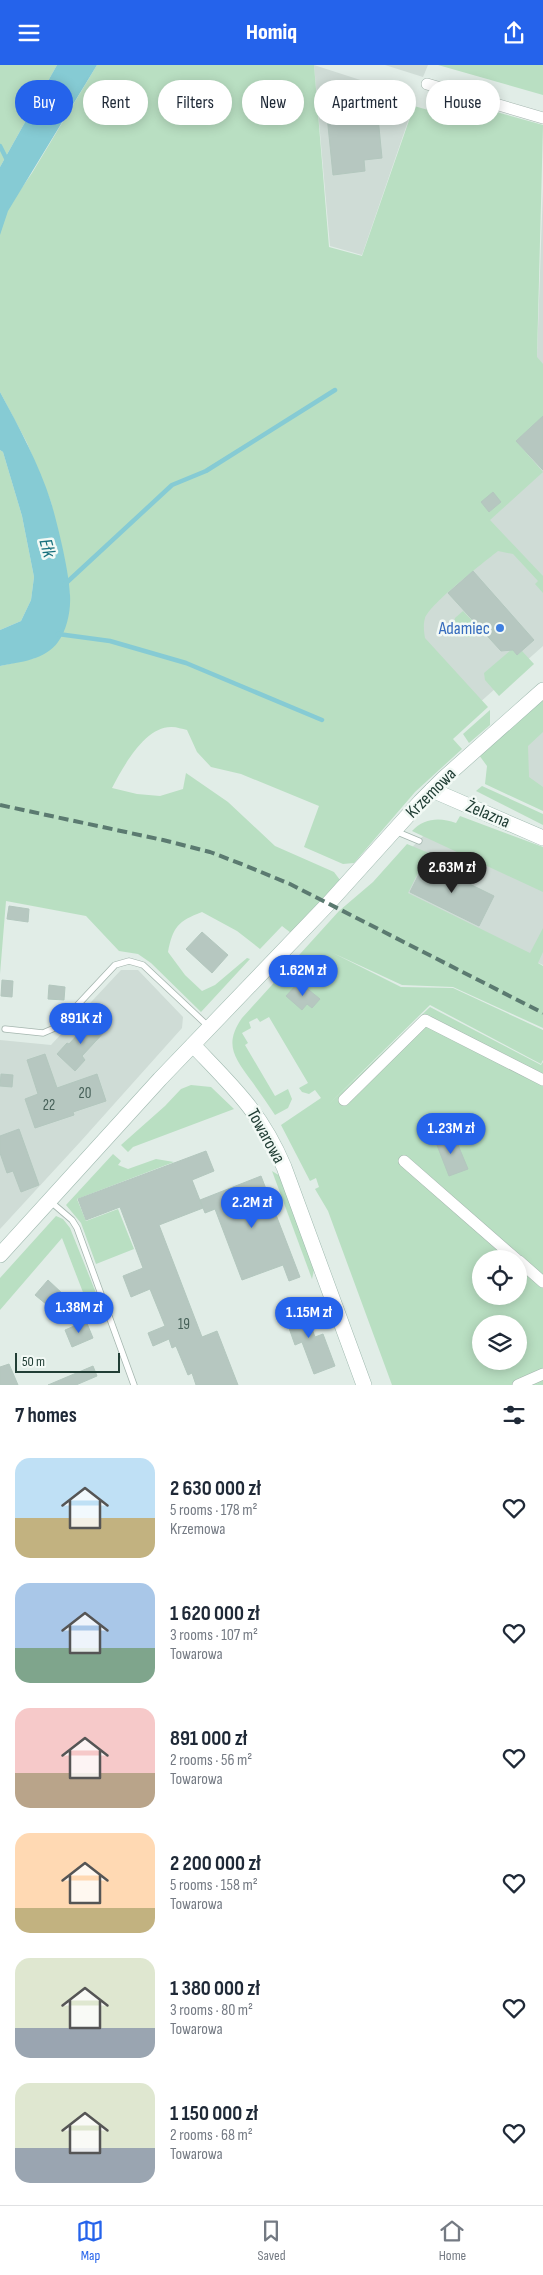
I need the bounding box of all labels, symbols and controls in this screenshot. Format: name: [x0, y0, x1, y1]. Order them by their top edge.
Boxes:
icon: menu: [15, 19, 43, 47]
text: Homiq: [246, 19, 297, 46]
icon: share: [500, 19, 528, 47]
chip: Buy: [15, 80, 73, 125]
chip: Rent: [83, 80, 148, 125]
chip: Filters: [158, 80, 232, 125]
chip: New: [242, 80, 304, 125]
chip: Apartment: [314, 80, 416, 125]
chip: House: [426, 80, 500, 125]
water label: Ełk: [34, 536, 61, 561]
place label: Adamiec: [438, 618, 490, 639]
marker: Adamiec: [494, 622, 506, 634]
street label: Krzemowa: [402, 763, 461, 822]
street label: Żelazna: [463, 795, 513, 833]
pin: 2.63M zł: [400, 851, 504, 894]
text: 2.63M zł: [428, 858, 476, 877]
pin: 1.62M zł: [251, 955, 355, 997]
text: 1.62M zł: [280, 961, 326, 980]
pin: 891K zł: [35, 1003, 127, 1045]
text: 891K zł: [60, 1009, 102, 1028]
house number: 20: [79, 1084, 91, 1103]
house number: 22: [43, 1096, 55, 1115]
street label: Towarowa: [242, 1105, 290, 1167]
pin: 1.23M zł: [399, 1113, 503, 1155]
text: 1.23M zł: [428, 1119, 474, 1138]
pin: 2.2M zł: [206, 1187, 298, 1229]
text: 2.2M zł: [232, 1193, 272, 1212]
map controls: [472, 1250, 527, 1370]
button: locate: [472, 1250, 527, 1305]
pin: 1.38M zł: [27, 1291, 131, 1334]
pin: 1.15M zł: [257, 1297, 361, 1339]
text: 1.38M zł: [55, 1298, 103, 1317]
text: 1.15M zł: [286, 1303, 332, 1322]
house number: 19: [178, 1315, 190, 1334]
button: layers: [472, 1315, 527, 1370]
scale bar: [15, 1350, 120, 1373]
text: 50 m: [22, 1353, 45, 1370]
icon: filters: [500, 1401, 528, 1429]
text: 7 homes: [15, 1403, 77, 1428]
text: 2 630 000 zł: [170, 1476, 261, 1501]
icon: home: [55, 1478, 115, 1538]
icon: heart: [500, 1494, 528, 1522]
text: 5 rooms · 178 m²: [170, 1501, 258, 1520]
text: Krzemowa: [170, 1520, 226, 1539]
text: 1 620 000 zł: [170, 1601, 260, 1626]
icon: home: [55, 1603, 115, 1663]
icon: heart: [500, 1619, 528, 1647]
text: 3 rooms · 107 m²: [170, 1626, 258, 1645]
text: Towarowa: [170, 1645, 223, 1664]
text: 891 000 zł: [170, 1726, 247, 1751]
icon: home: [55, 1728, 115, 1788]
icon: heart: [500, 1744, 528, 1772]
text: 2 rooms · 56 m²: [170, 1751, 252, 1770]
text: Towarowa: [170, 1770, 223, 1789]
text: 2 200 000 zł: [170, 1851, 261, 1876]
icon: home: [55, 1853, 115, 1913]
icon: heart: [500, 1869, 528, 1897]
text: 5 rooms · 158 m²: [170, 1876, 258, 1895]
text: Towarowa: [170, 1895, 223, 1914]
text: 1 380 000 zł: [170, 1976, 260, 2001]
icon: home: [55, 1978, 115, 2038]
icon: heart: [500, 1994, 528, 2022]
text: 3 rooms · 80 m²: [170, 2001, 253, 2020]
text: Towarowa: [170, 2020, 223, 2039]
text: 1 150 000 zł: [170, 2101, 258, 2126]
icon: home: [55, 2103, 115, 2163]
icon: heart: [500, 2119, 528, 2147]
text: 2 rooms · 68 m²: [170, 2126, 253, 2145]
text: Towarowa: [170, 2145, 223, 2164]
tab: Map: [76, 2217, 104, 2264]
tab: Saved: [257, 2217, 286, 2264]
tab: Home: [438, 2217, 466, 2264]

